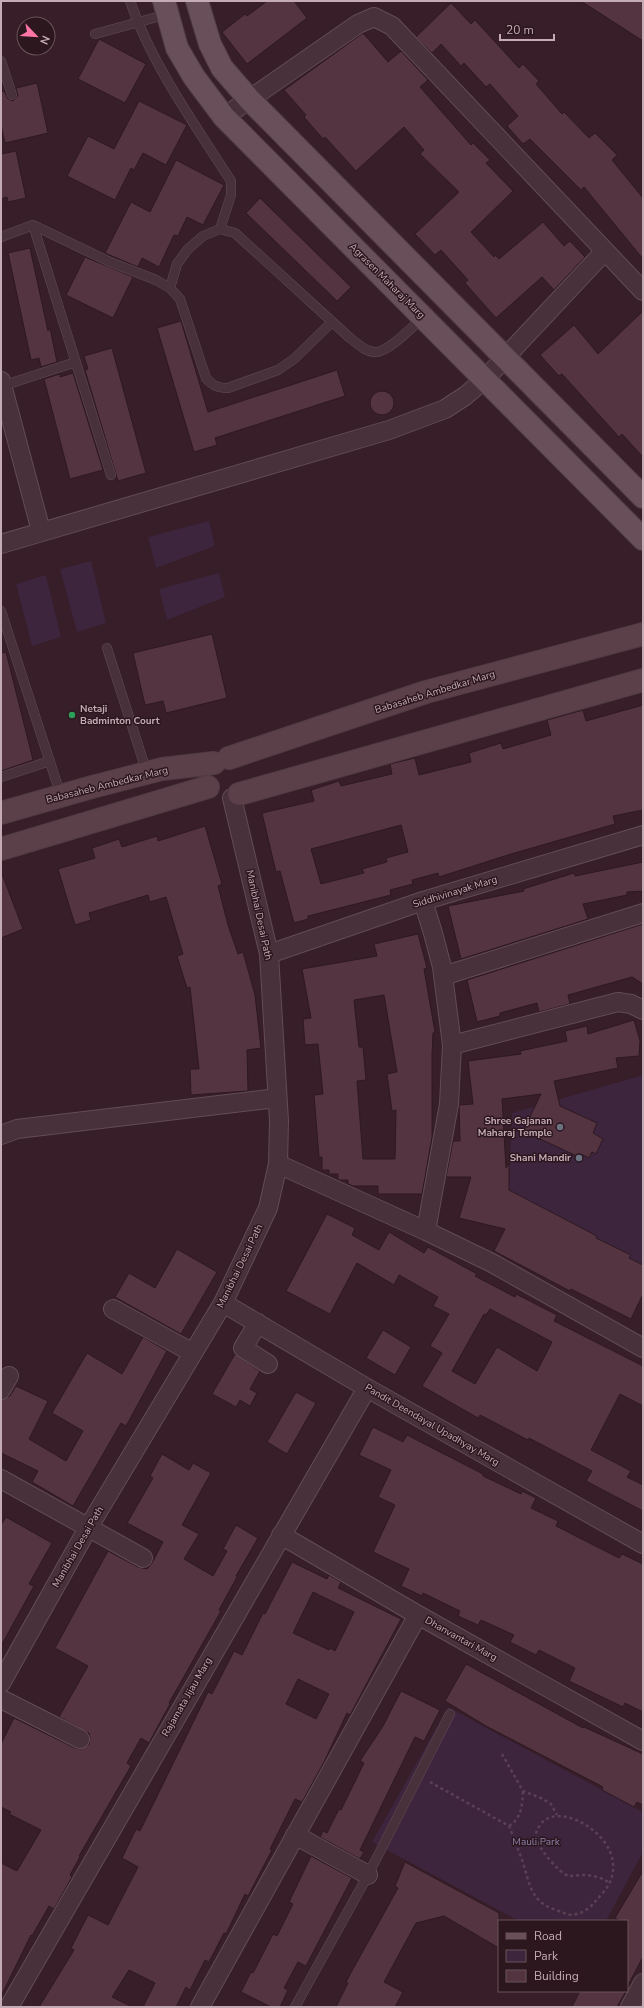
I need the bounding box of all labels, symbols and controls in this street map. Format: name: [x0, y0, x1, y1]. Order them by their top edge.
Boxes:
north arrow: [16, 16, 56, 56]
scale bar: [500, 16, 554, 42]
text: 20 m: [506, 22, 534, 38]
text: N: [36, 33, 53, 47]
street label: Agrasen Maharaj Marg: [346, 240, 428, 322]
street label: Babasaheb Ambedkar Marg: [373, 667, 497, 717]
place label: Netaji Badminton Court: [80, 702, 160, 728]
marker: Netaji Badminton Court: [67, 710, 77, 720]
street label: Babasaheb Ambedkar Marg: [45, 763, 170, 807]
street label: Manibhai Desai Path: [243, 869, 275, 961]
street label: Siddhivinayak Marg: [411, 872, 499, 912]
place label: Shree Gajanan Maharaj Temple: [478, 1114, 553, 1140]
marker: Shree Gajanan Maharaj Temple: [555, 1122, 565, 1132]
place label: Shani Mandir: [510, 1151, 571, 1165]
marker: Shani Mandir: [574, 1153, 584, 1163]
street label: Manibhai Desai Path: [214, 1222, 266, 1310]
street label: Pandit Deendayal Upadhyay Marg: [362, 1381, 502, 1469]
street label: Manibhai Desai Path: [49, 1504, 107, 1590]
street label: Dhanvantari Marg: [422, 1613, 500, 1665]
street label: Rajamata Jijau Marg: [159, 1655, 216, 1739]
park label: Mauli Park: [512, 1835, 561, 1849]
legend: [498, 1920, 628, 1992]
text: Road: [534, 1928, 562, 1944]
text: Park: [534, 1948, 559, 1964]
text: Building: [534, 1968, 579, 1984]

